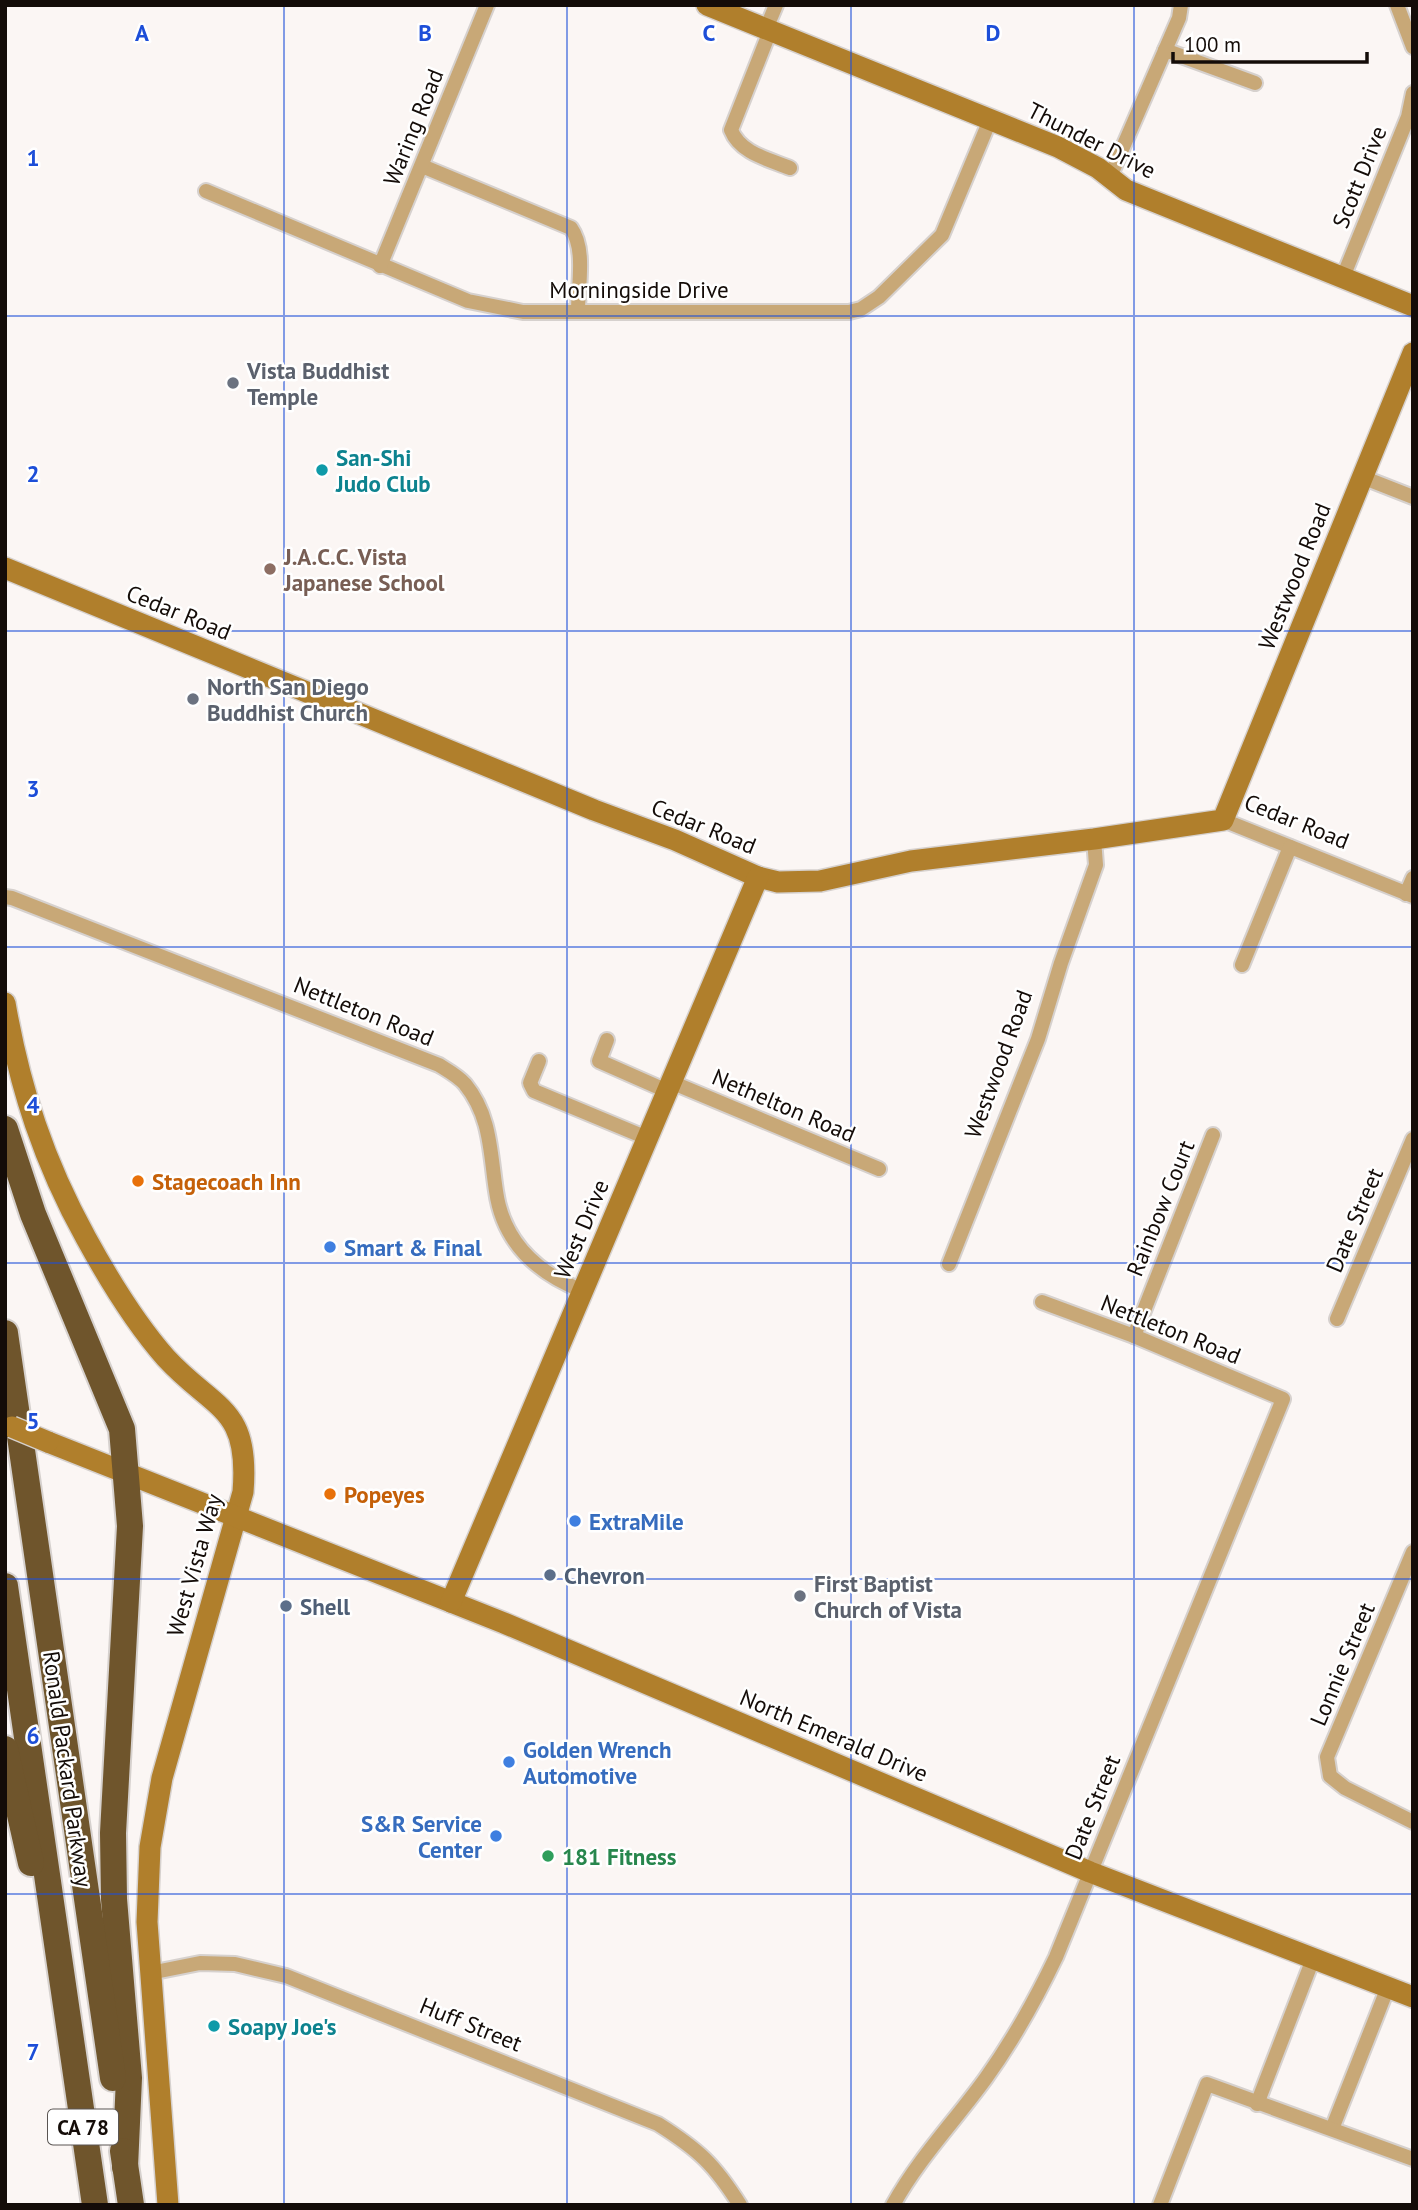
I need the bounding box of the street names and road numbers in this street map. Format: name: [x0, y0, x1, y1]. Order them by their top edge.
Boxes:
street label: Waring Road: [376, 64, 450, 190]
street label: Thunder Drive: [1023, 95, 1161, 185]
street label: Scott Drive: [1325, 122, 1393, 232]
street label: Morningside Drive: [549, 275, 729, 304]
street label: Westwood Road: [1251, 498, 1337, 654]
street label: Cedar Road: [122, 578, 236, 646]
street label: Cedar Road: [1240, 787, 1354, 855]
street label: Cedar Road: [647, 792, 761, 860]
street label: Nettleton Road: [290, 970, 438, 1052]
street label: Westwood Road: [958, 986, 1038, 1142]
street label: Nethelton Road: [708, 1062, 860, 1148]
street label: Rainbow Court: [1120, 1136, 1200, 1280]
street label: Date Street: [1319, 1163, 1389, 1277]
street label: West Drive: [547, 1175, 615, 1283]
street label: Nettleton Road: [1097, 1288, 1245, 1370]
street label: West Vista Way: [160, 1490, 228, 1640]
street label: Lonnie Street: [1303, 1598, 1381, 1730]
street label: Ronald Packard Parkway: [37, 1649, 99, 1889]
street label: North Emerald Drive: [736, 1682, 932, 1788]
street label: Date Street: [1058, 1750, 1126, 1864]
street label: Huff Street: [416, 1990, 526, 2058]
road number: CA 78: [48, 2110, 118, 2144]

